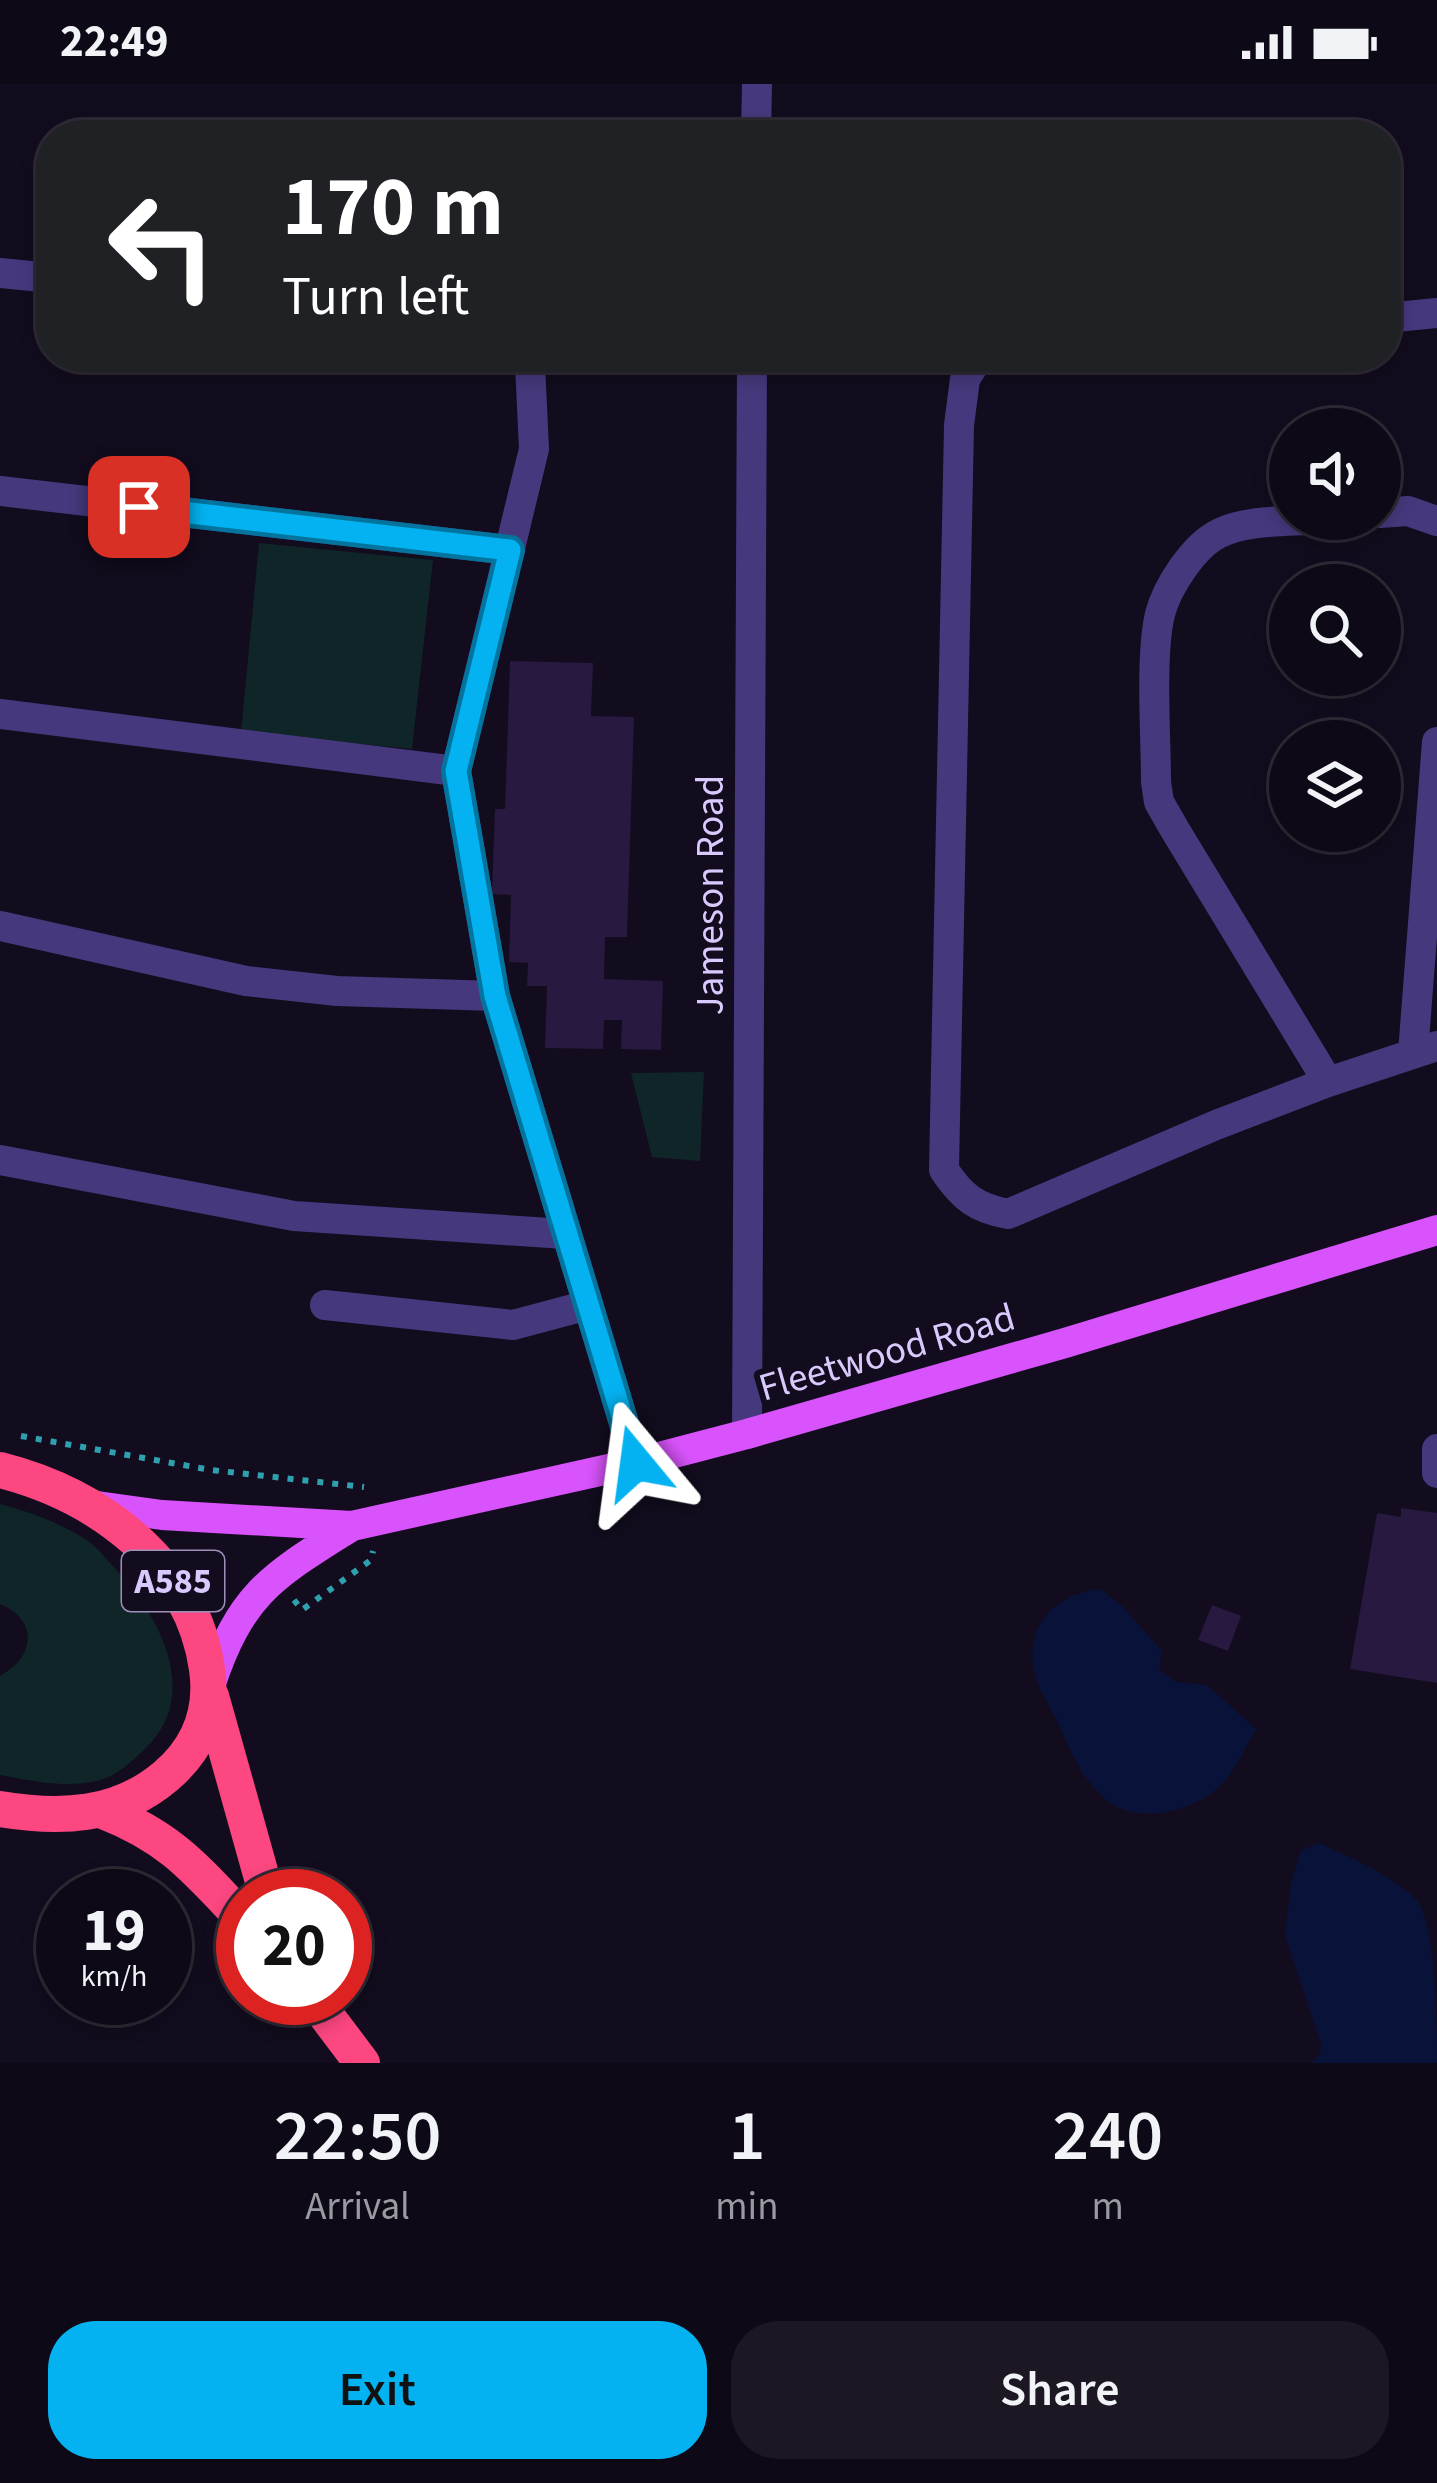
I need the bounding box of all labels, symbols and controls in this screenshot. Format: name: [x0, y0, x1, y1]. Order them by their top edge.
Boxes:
text: 22:49: [60, 10, 169, 74]
text: 170 m: [282, 148, 504, 268]
icon: left: [84, 168, 240, 324]
text: Turn left: [282, 259, 469, 336]
map controls: [1269, 408, 1401, 852]
button: sound: [1269, 408, 1401, 540]
pin: [88, 456, 190, 558]
icon: arrive: [106, 474, 172, 540]
button: search: [1269, 564, 1401, 696]
button: layers: [1269, 720, 1401, 852]
street label: Jameson Road: [683, 775, 739, 1015]
street label: Fleetwood Road: [752, 1290, 1022, 1416]
position arrow: [573, 1400, 699, 1526]
road number: A585: [122, 1551, 224, 1611]
speed limit sign: 20: [216, 1869, 372, 2025]
text: 19: [82, 1889, 146, 1974]
text: km/h: [81, 1955, 147, 1998]
text: 22:50: [274, 2085, 441, 2188]
text: 1: [728, 2085, 765, 2188]
text: 240: [1052, 2085, 1163, 2188]
text: Arrival: [305, 2179, 410, 2235]
text: min: [715, 2179, 779, 2235]
text: m: [1092, 2179, 1124, 2235]
button: Exit: [48, 2321, 707, 2459]
button: Share: [731, 2321, 1389, 2459]

